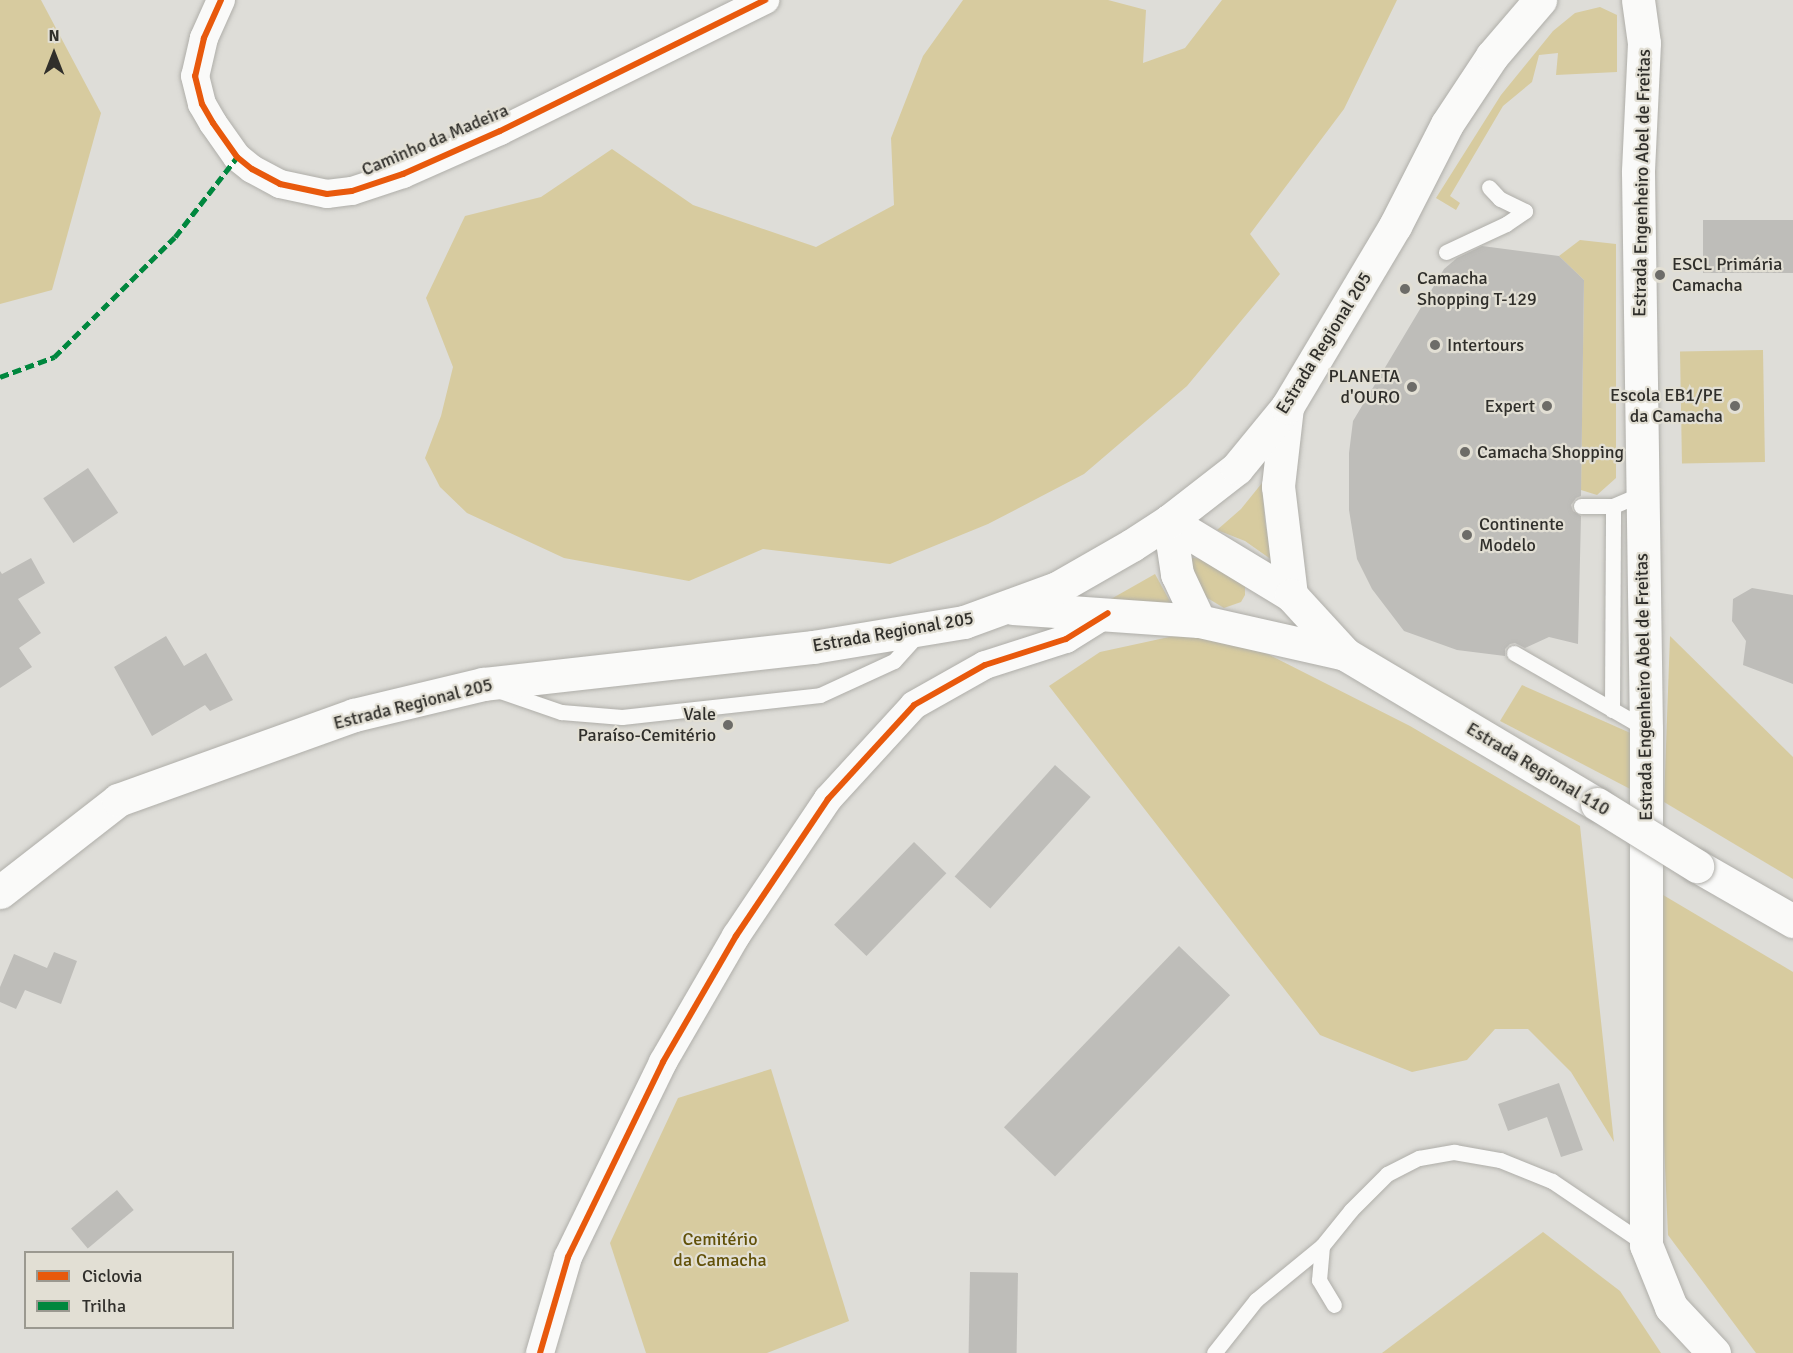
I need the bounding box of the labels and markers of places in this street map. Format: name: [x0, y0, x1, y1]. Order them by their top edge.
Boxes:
place label: ESCL Primária Camacha: [1672, 254, 1782, 296]
place label: Camacha Shopping T-129: [1417, 268, 1537, 310]
marker: ESCL Primária Camacha: [1653, 268, 1667, 282]
marker: Camacha Shopping T-129: [1398, 282, 1412, 296]
place label: Intertours: [1447, 334, 1524, 356]
marker: Intertours: [1428, 338, 1442, 352]
place label: PLANETA d'OURO: [1328, 366, 1400, 409]
marker: PLANETA d'OURO: [1405, 380, 1419, 394]
place label: Escola EB1/PE da Camacha: [1610, 385, 1723, 428]
place label: Expert: [1485, 395, 1535, 417]
marker: Expert: [1540, 399, 1554, 413]
marker: Escola EB1/PE da Camacha: [1728, 399, 1742, 413]
place label: Camacha Shopping: [1477, 441, 1624, 463]
marker: Camacha Shopping: [1458, 445, 1472, 459]
place label: Continente Modelo: [1479, 514, 1564, 556]
marker: Continente Modelo: [1460, 528, 1474, 542]
place label: Vale Paraíso-Cemitério: [578, 704, 716, 746]
marker: Vale Paraíso-Cemitério: [721, 718, 735, 732]

